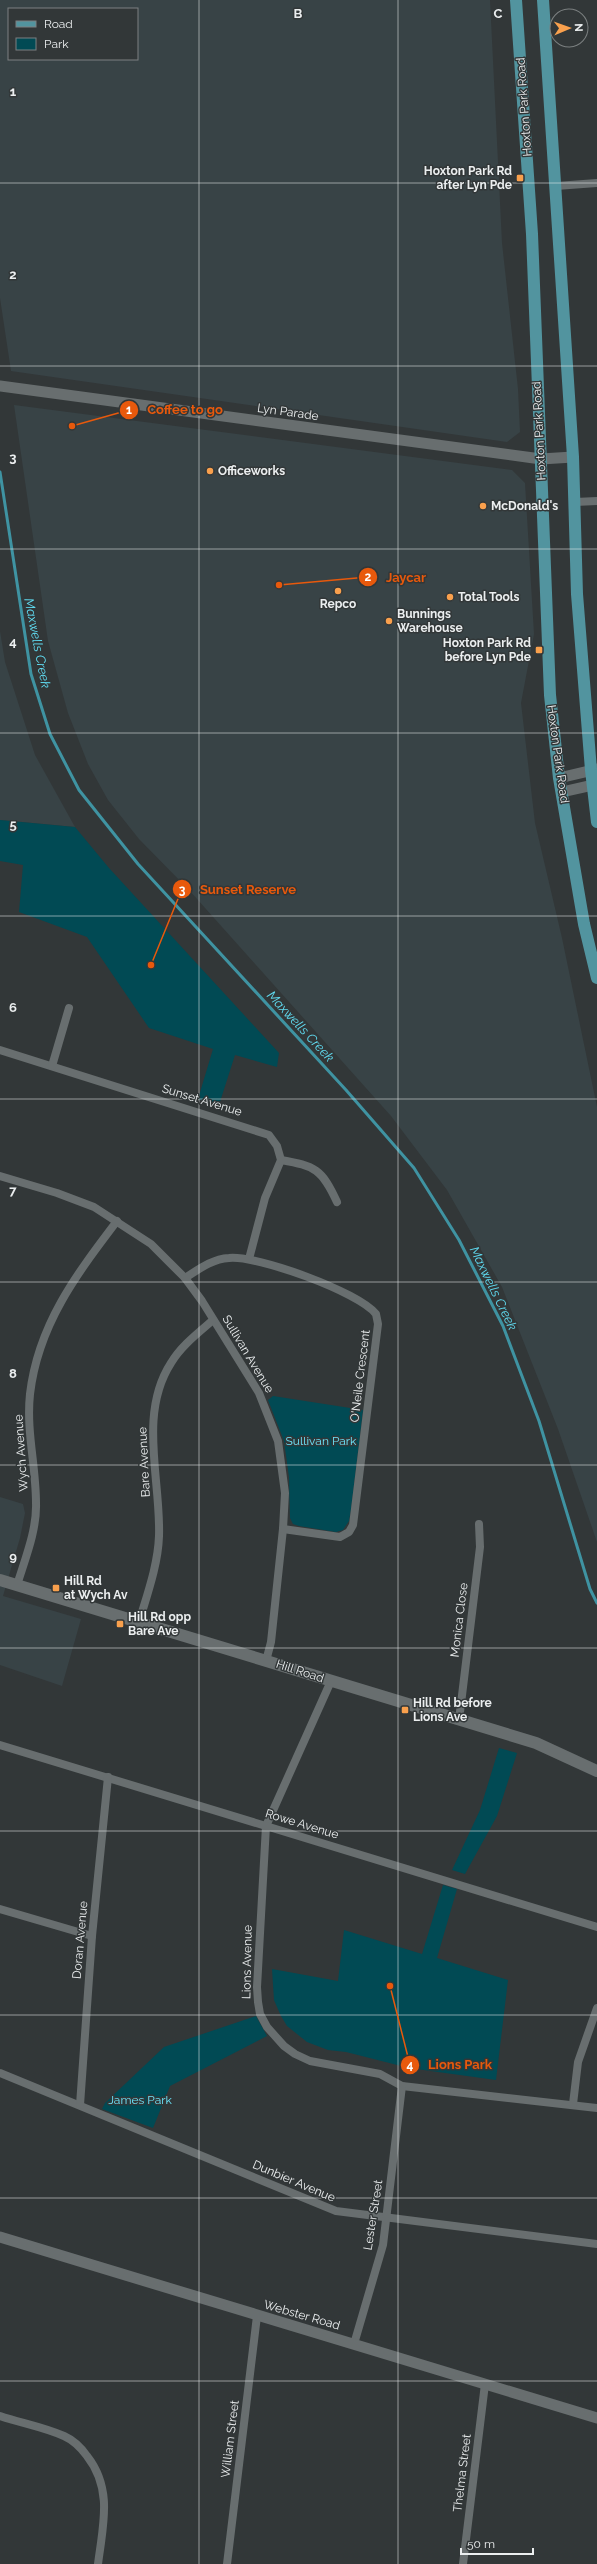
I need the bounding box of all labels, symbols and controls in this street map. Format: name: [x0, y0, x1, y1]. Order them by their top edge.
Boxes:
text: B: [294, 6, 303, 21]
text: C: [494, 6, 503, 21]
legend: [8, 8, 138, 60]
north arrow: [549, 8, 589, 48]
text: Road: [44, 17, 73, 31]
text: N: [572, 23, 585, 32]
text: Park: [44, 37, 69, 51]
street label: Hoxton Park Road: [514, 57, 534, 157]
text: 1: [10, 84, 17, 99]
place label: Hoxton Park Rd after Lyn Pde: [424, 164, 512, 192]
marker: Hoxton Park Rd after Lyn Pde: [515, 173, 525, 183]
text: 2: [9, 267, 17, 282]
street label: Hoxton Park Road: [529, 381, 549, 481]
callout: Coffee to go: [119, 397, 231, 422]
street label: Lyn Parade: [256, 401, 320, 423]
text: Coffee to go: [147, 402, 223, 417]
text: 1: [126, 403, 132, 417]
text: 3: [9, 450, 17, 465]
place label: Officeworks: [218, 464, 285, 478]
marker: Officeworks: [205, 466, 215, 476]
place label: McDonald's: [491, 499, 558, 513]
marker: McDonald's: [478, 501, 488, 511]
callout: Jaycar: [358, 565, 434, 590]
text: 2: [365, 570, 372, 584]
text: Jaycar: [386, 570, 426, 585]
marker: Repco: [333, 586, 343, 596]
place label: Total Tools: [458, 590, 520, 604]
marker: Total Tools: [445, 592, 455, 602]
water label: Maxwells Creek: [21, 597, 54, 689]
place label: Repco: [320, 597, 356, 611]
place label: Bunnings Warehouse: [397, 607, 463, 635]
marker: Bunnings Warehouse: [384, 616, 394, 626]
text: 4: [9, 634, 17, 649]
place label: Hoxton Park Rd before Lyn Pde: [443, 636, 531, 664]
marker: Hoxton Park Rd before Lyn Pde: [534, 645, 544, 655]
street label: Hoxton Park Road: [544, 704, 572, 804]
text: 5: [9, 817, 17, 832]
callout: Sunset Reserve: [172, 877, 304, 902]
text: Sunset Reserve: [200, 882, 296, 897]
text: 3: [179, 883, 186, 897]
water label: Maxwells Creek: [264, 988, 337, 1065]
text: 6: [9, 1000, 17, 1015]
street label: Sunset Avenue: [160, 1081, 244, 1119]
text: 7: [9, 1183, 17, 1198]
water label: Maxwells Creek: [467, 1244, 520, 1333]
street label: Sullivan Avenue: [219, 1313, 277, 1395]
street label: O'Neile Crescent: [347, 1329, 373, 1423]
text: 8: [9, 1366, 17, 1381]
street label: Wych Avenue: [11, 1414, 31, 1492]
street label: Bare Avenue: [135, 1426, 153, 1498]
park label: Sullivan Park: [286, 1434, 357, 1448]
text: 9: [9, 1549, 17, 1564]
place label: Hill Rd at Wych Av: [64, 1574, 128, 1602]
street label: Monica Close: [447, 1582, 471, 1658]
marker: Hill Rd at Wych Av: [51, 1583, 61, 1593]
place label: Hill Rd opp Bare Ave: [128, 1610, 191, 1638]
marker: Hill Rd opp Bare Ave: [115, 1619, 125, 1629]
street label: Hill Road: [274, 1657, 326, 1685]
place label: Hill Rd before Lions Ave: [413, 1696, 492, 1724]
marker: Hill Rd before Lions Ave: [400, 1705, 410, 1715]
street label: Rowe Avenue: [264, 1806, 340, 1842]
street label: Doran Avenue: [70, 1900, 90, 1980]
street label: Lions Avenue: [239, 1925, 255, 1999]
callout: Lions Park: [400, 2052, 500, 2077]
text: Lions Park: [428, 2057, 493, 2072]
text: 4: [407, 2058, 414, 2072]
park label: James Park: [108, 2093, 172, 2107]
street label: Dunbier Avenue: [251, 2157, 337, 2205]
street label: Lester Street: [361, 2179, 385, 2251]
street label: Webster Road: [262, 2297, 342, 2333]
street label: William Street: [218, 2399, 242, 2479]
street label: Thelma Street: [450, 2433, 474, 2513]
scale bar: [461, 2530, 533, 2556]
text: 50 m: [467, 2537, 495, 2551]

